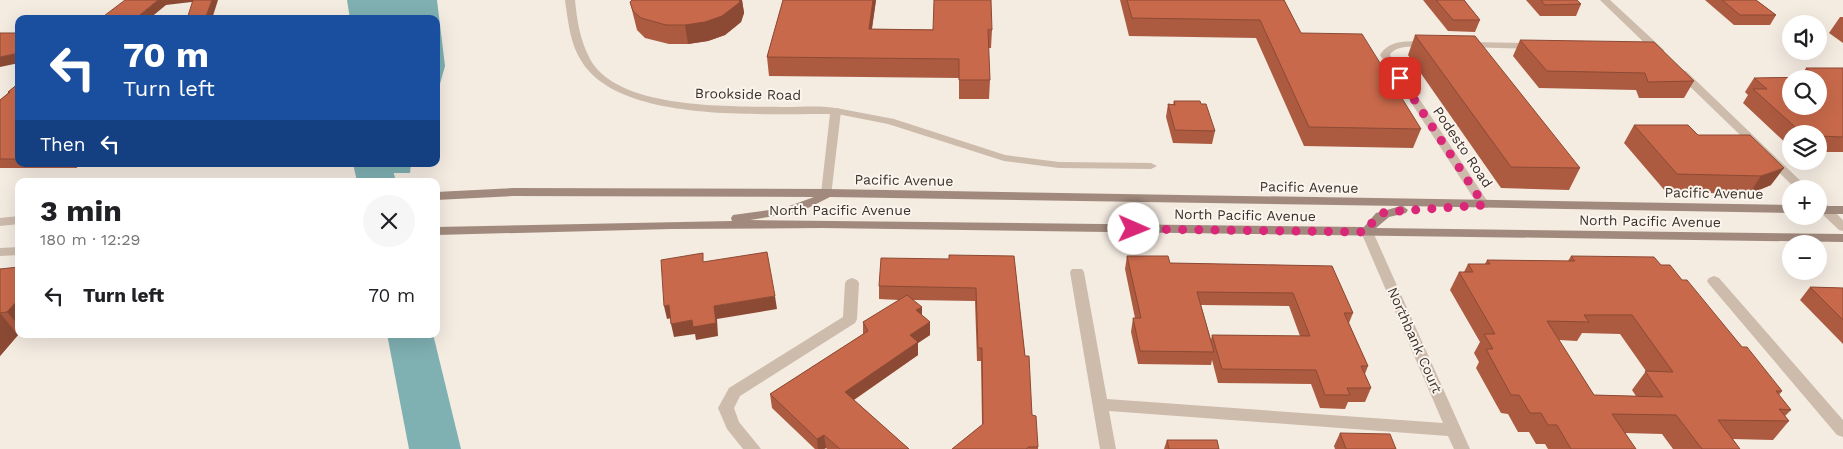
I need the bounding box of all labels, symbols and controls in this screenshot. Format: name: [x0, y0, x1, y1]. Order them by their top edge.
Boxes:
map controls: [1782, 15, 1827, 280]
button: sound: [1782, 15, 1827, 60]
text: 70 m: [123, 34, 209, 76]
icon: left: [40, 35, 105, 100]
pin: [1379, 57, 1421, 99]
icon: arrive: [1386, 64, 1414, 92]
button: search: [1782, 70, 1827, 115]
text: Turn left: [123, 76, 215, 101]
street label: Brookside Road: [695, 85, 801, 103]
street label: Podesto Road: [1430, 103, 1496, 191]
button: layers: [1782, 125, 1827, 170]
icon: left: [96, 130, 124, 158]
text: Then: [40, 133, 86, 156]
street label: Pacific Avenue: [854, 171, 954, 189]
street label: Pacific Avenue: [1259, 178, 1359, 196]
button: +: [1782, 180, 1827, 225]
street label: Pacific Avenue: [1664, 184, 1764, 202]
text: 3 min: [40, 193, 122, 228]
button: close: [363, 195, 415, 247]
street label: North Pacific Avenue: [769, 202, 911, 218]
position arrow: [1107, 202, 1159, 254]
street label: North Pacific Avenue: [1174, 206, 1316, 224]
street label: North Pacific Avenue: [1579, 212, 1721, 230]
text: 180 m · 12:29: [40, 230, 140, 249]
button: −: [1782, 235, 1827, 280]
icon: left: [40, 282, 68, 310]
text: Turn left: [83, 284, 164, 307]
text: 70 m: [368, 284, 415, 307]
street label: Northbank Court: [1385, 285, 1446, 395]

